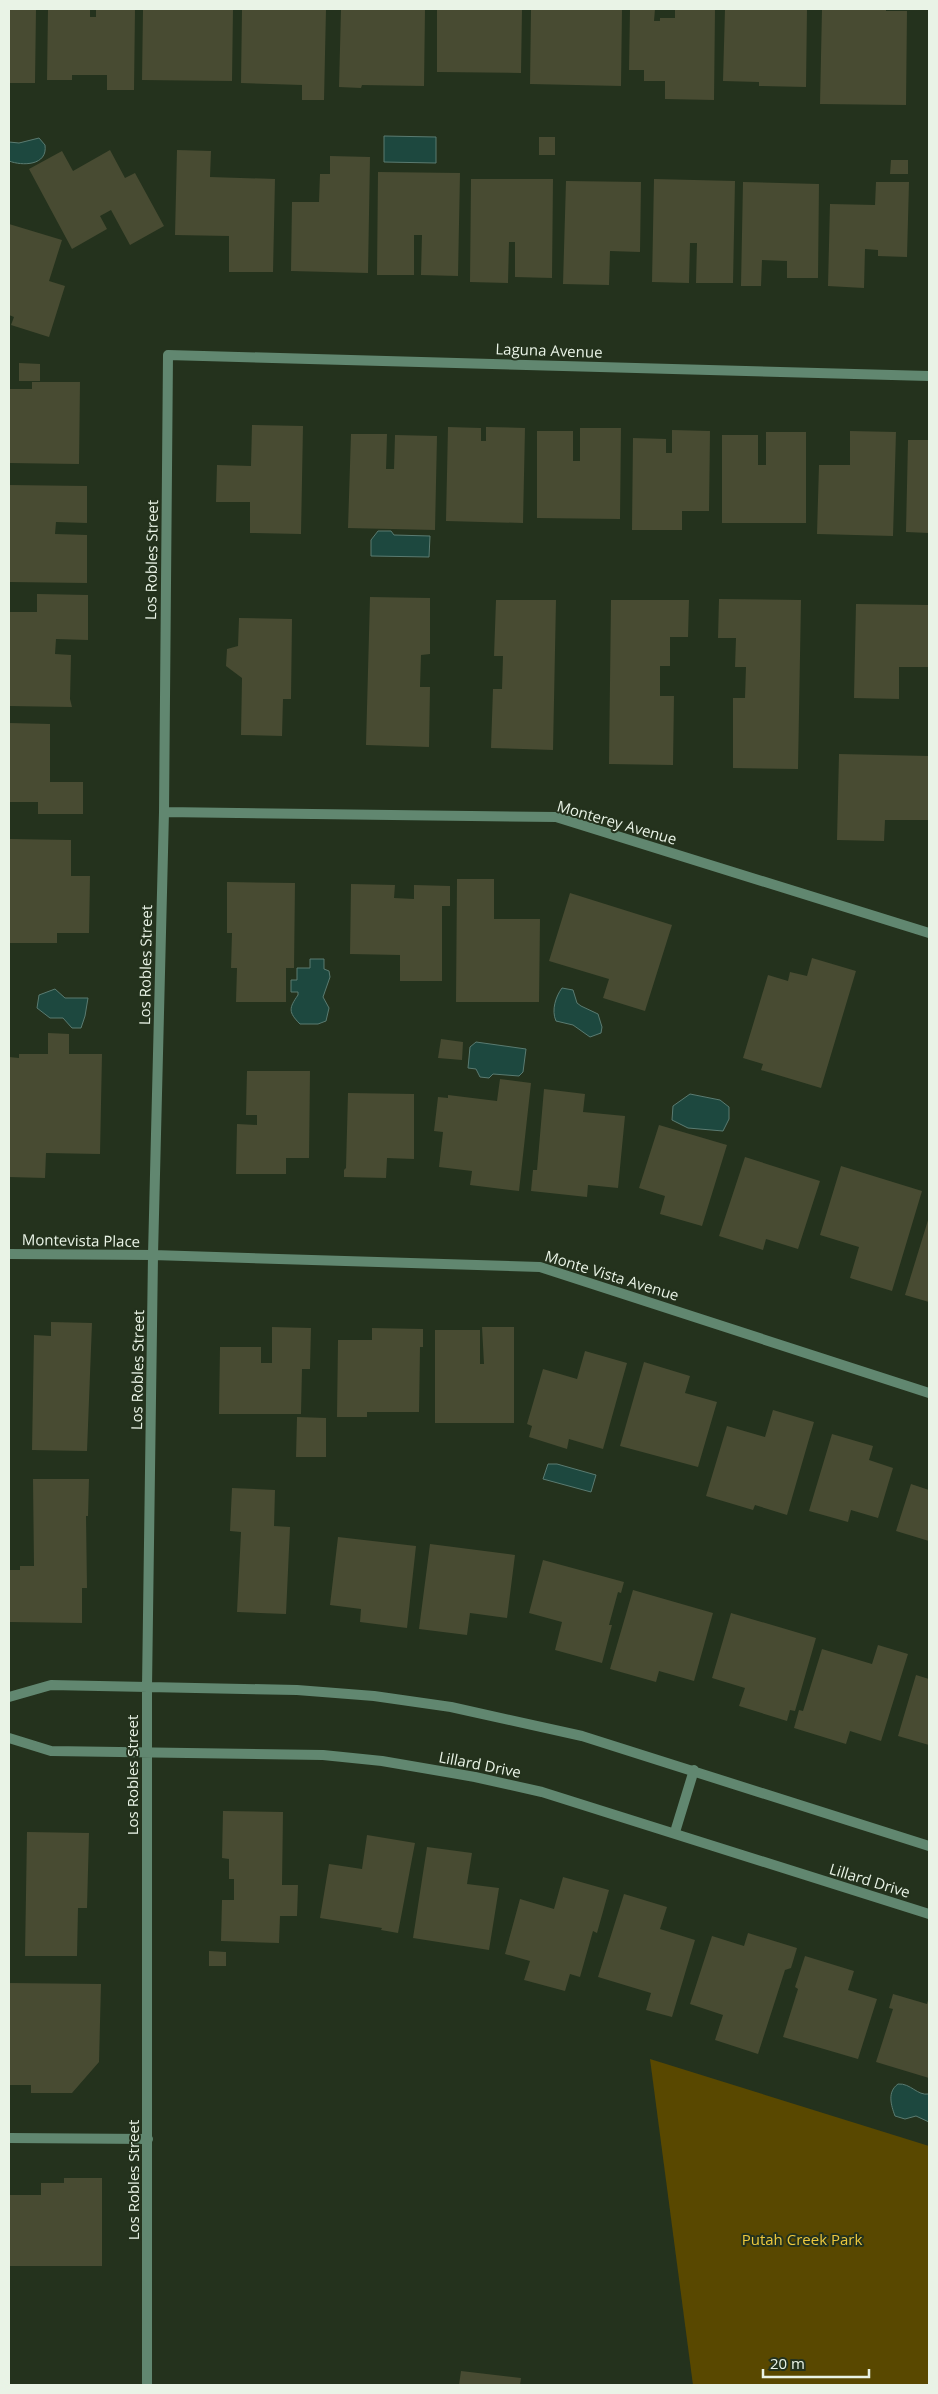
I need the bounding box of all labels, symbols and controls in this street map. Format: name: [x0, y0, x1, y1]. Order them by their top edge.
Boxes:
street label: Laguna Avenue: [495, 338, 603, 362]
street label: Los Robles Street: [140, 500, 162, 620]
street label: Monterey Avenue: [555, 795, 679, 849]
street label: Los Robles Street: [134, 905, 156, 1025]
street label: Montevista Place: [22, 1229, 140, 1251]
street label: Monte Vista Avenue: [543, 1245, 681, 1305]
street label: Los Robles Street: [126, 1310, 148, 1430]
street label: Los Robles Street: [122, 1715, 142, 1835]
street label: Lillard Drive: [437, 1746, 523, 1782]
street label: Lillard Drive: [827, 1858, 913, 1902]
street label: Los Robles Street: [123, 2120, 143, 2240]
park label: Putah Creek Park: [742, 2229, 862, 2249]
scale bar: [763, 2346, 869, 2378]
text: 20 m: [770, 2353, 805, 2373]

